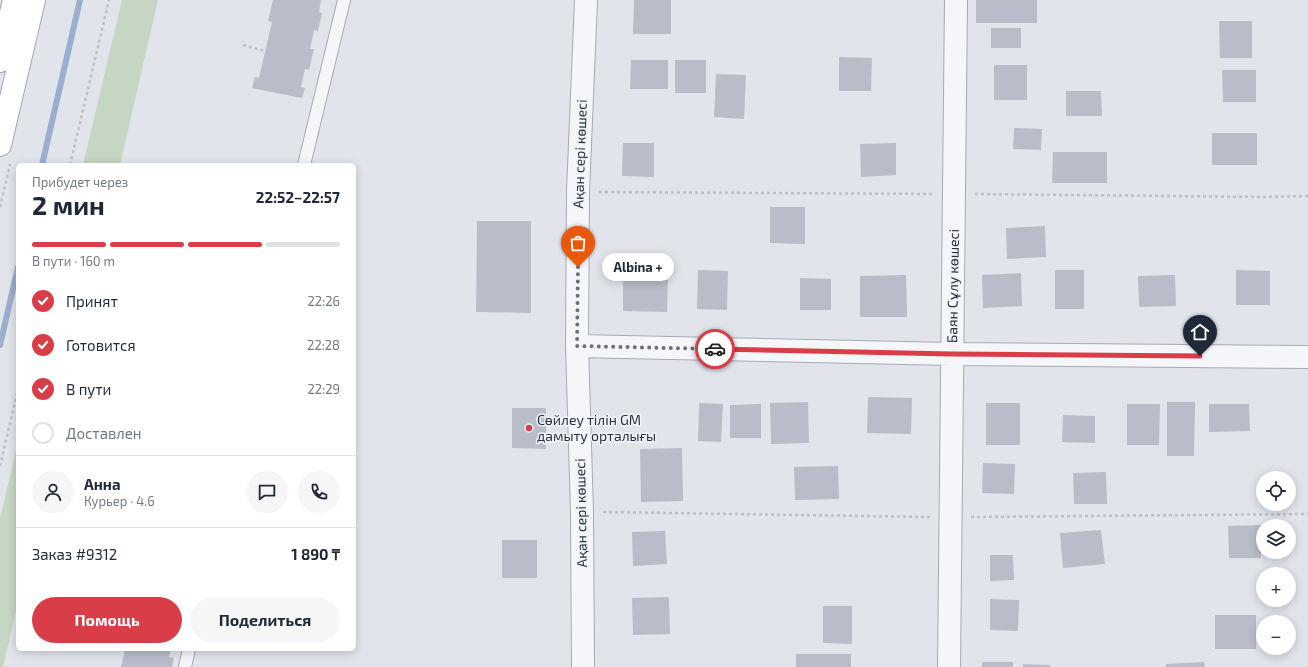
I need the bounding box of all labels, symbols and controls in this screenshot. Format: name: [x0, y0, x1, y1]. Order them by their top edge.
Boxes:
street label: Ақан сері көшесі: [569, 99, 590, 209]
text: Прибудет через: [32, 174, 128, 190]
text: 22:52–22:57: [256, 188, 340, 206]
text: 2 мин: [32, 189, 105, 220]
pin: [561, 226, 595, 267]
street label: Баян Сұлу көшесі: [943, 229, 962, 343]
icon: bag: [567, 232, 589, 254]
text: В пути · 160 m: [32, 253, 115, 269]
callout: Albina +: [602, 253, 674, 281]
text: Albina +: [613, 259, 663, 275]
icon: check: [32, 290, 54, 312]
text: Принят: [66, 292, 118, 310]
text: 22:26: [308, 293, 340, 309]
pin: [1183, 315, 1217, 356]
icon: home: [1189, 321, 1211, 343]
courier: [695, 329, 735, 369]
icon: check: [32, 334, 54, 356]
text: Готовится: [66, 336, 136, 354]
text: 22:28: [307, 337, 340, 353]
icon: car: [704, 338, 726, 360]
icon: check: [32, 378, 54, 400]
text: В пути: [66, 380, 111, 398]
text: 22:29: [308, 381, 340, 397]
place label: Сөйлеу тілін GM дамыту орталығы: [537, 411, 656, 444]
marker: Сөйлеу тілін GM дамыту орталығы: [524, 423, 534, 433]
text: Доставлен: [66, 424, 142, 442]
street label: Ақан сері көшесі: [571, 458, 590, 568]
button: person: [32, 471, 74, 513]
button: chat: [246, 471, 288, 513]
button: phone: [298, 471, 340, 513]
map controls: [1256, 471, 1296, 655]
button: locate: [1256, 471, 1296, 511]
text: Анна: [84, 475, 121, 493]
text: Курьер · 4.6: [84, 493, 155, 509]
button: layers: [1256, 519, 1296, 559]
text: Заказ #9312: [32, 545, 117, 563]
text: 1 890 ₸: [291, 545, 340, 563]
button: +: [1256, 567, 1296, 607]
button: Помощь: [32, 597, 182, 643]
button: Поделиться: [190, 597, 340, 643]
button: −: [1256, 615, 1296, 655]

